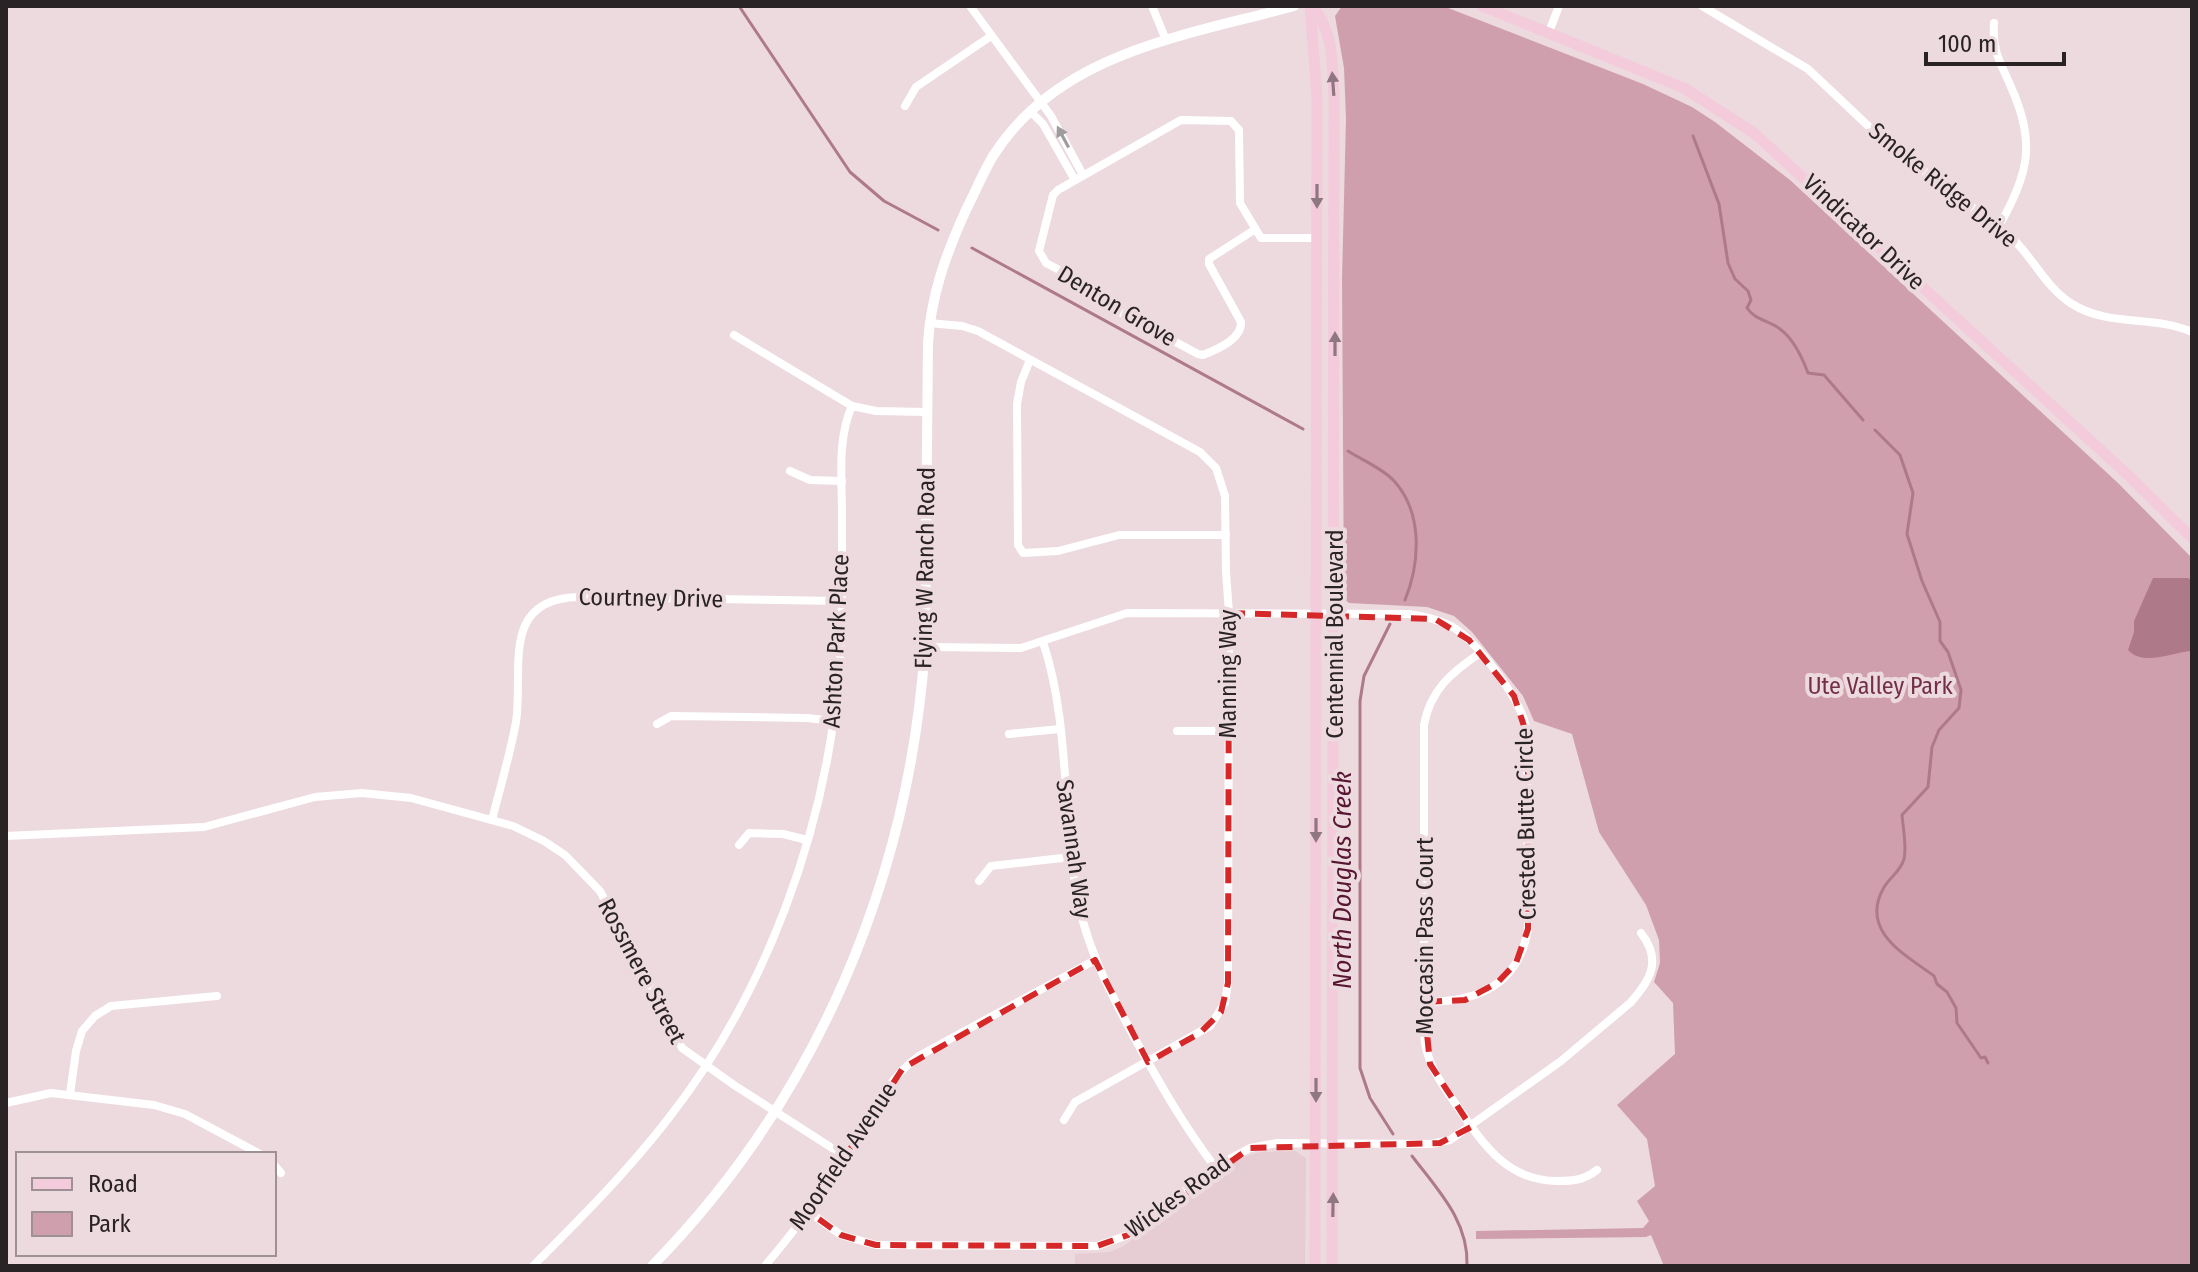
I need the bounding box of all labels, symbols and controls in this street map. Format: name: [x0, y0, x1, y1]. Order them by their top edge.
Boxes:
scale bar: [1926, 16, 2064, 66]
text: 100 m: [1938, 30, 1996, 58]
one-way arrow: [1327, 71, 1340, 96]
street label: Smoke Ridge Drive: [1863, 117, 2023, 253]
one-way arrow: [1056, 126, 1069, 149]
street label: Vindicator Drive: [1797, 168, 1931, 296]
one-way arrow: [1311, 184, 1323, 209]
street label: Denton Grove: [1053, 260, 1181, 352]
one-way arrow: [1329, 331, 1341, 356]
street label: Flying W Ranch Road: [909, 467, 941, 669]
street label: Centennial Boulevard: [1321, 529, 1349, 739]
street label: Ashton Park Place: [817, 553, 855, 729]
street label: Courtney Drive: [578, 583, 724, 613]
street label: Manning Way: [1214, 609, 1242, 739]
park label: Ute Valley Park: [1807, 672, 1953, 700]
street label: Crested Butte Circle: [1510, 728, 1542, 920]
water label: North Douglas Creek: [1327, 771, 1358, 989]
street label: Savannah Way: [1050, 778, 1098, 921]
one-way arrow: [1310, 818, 1322, 843]
street label: Moccasin Pass Court: [1411, 837, 1439, 1035]
street label: Rossmere Street: [592, 894, 692, 1048]
street label: Moorfield Avenue: [783, 1077, 903, 1235]
one-way arrow: [1310, 1078, 1322, 1103]
street label: Wickes Road: [1120, 1149, 1236, 1243]
legend: [16, 1152, 276, 1256]
text: Road: [88, 1170, 138, 1198]
one-way arrow: [1327, 1192, 1339, 1217]
text: Park: [88, 1210, 131, 1238]

